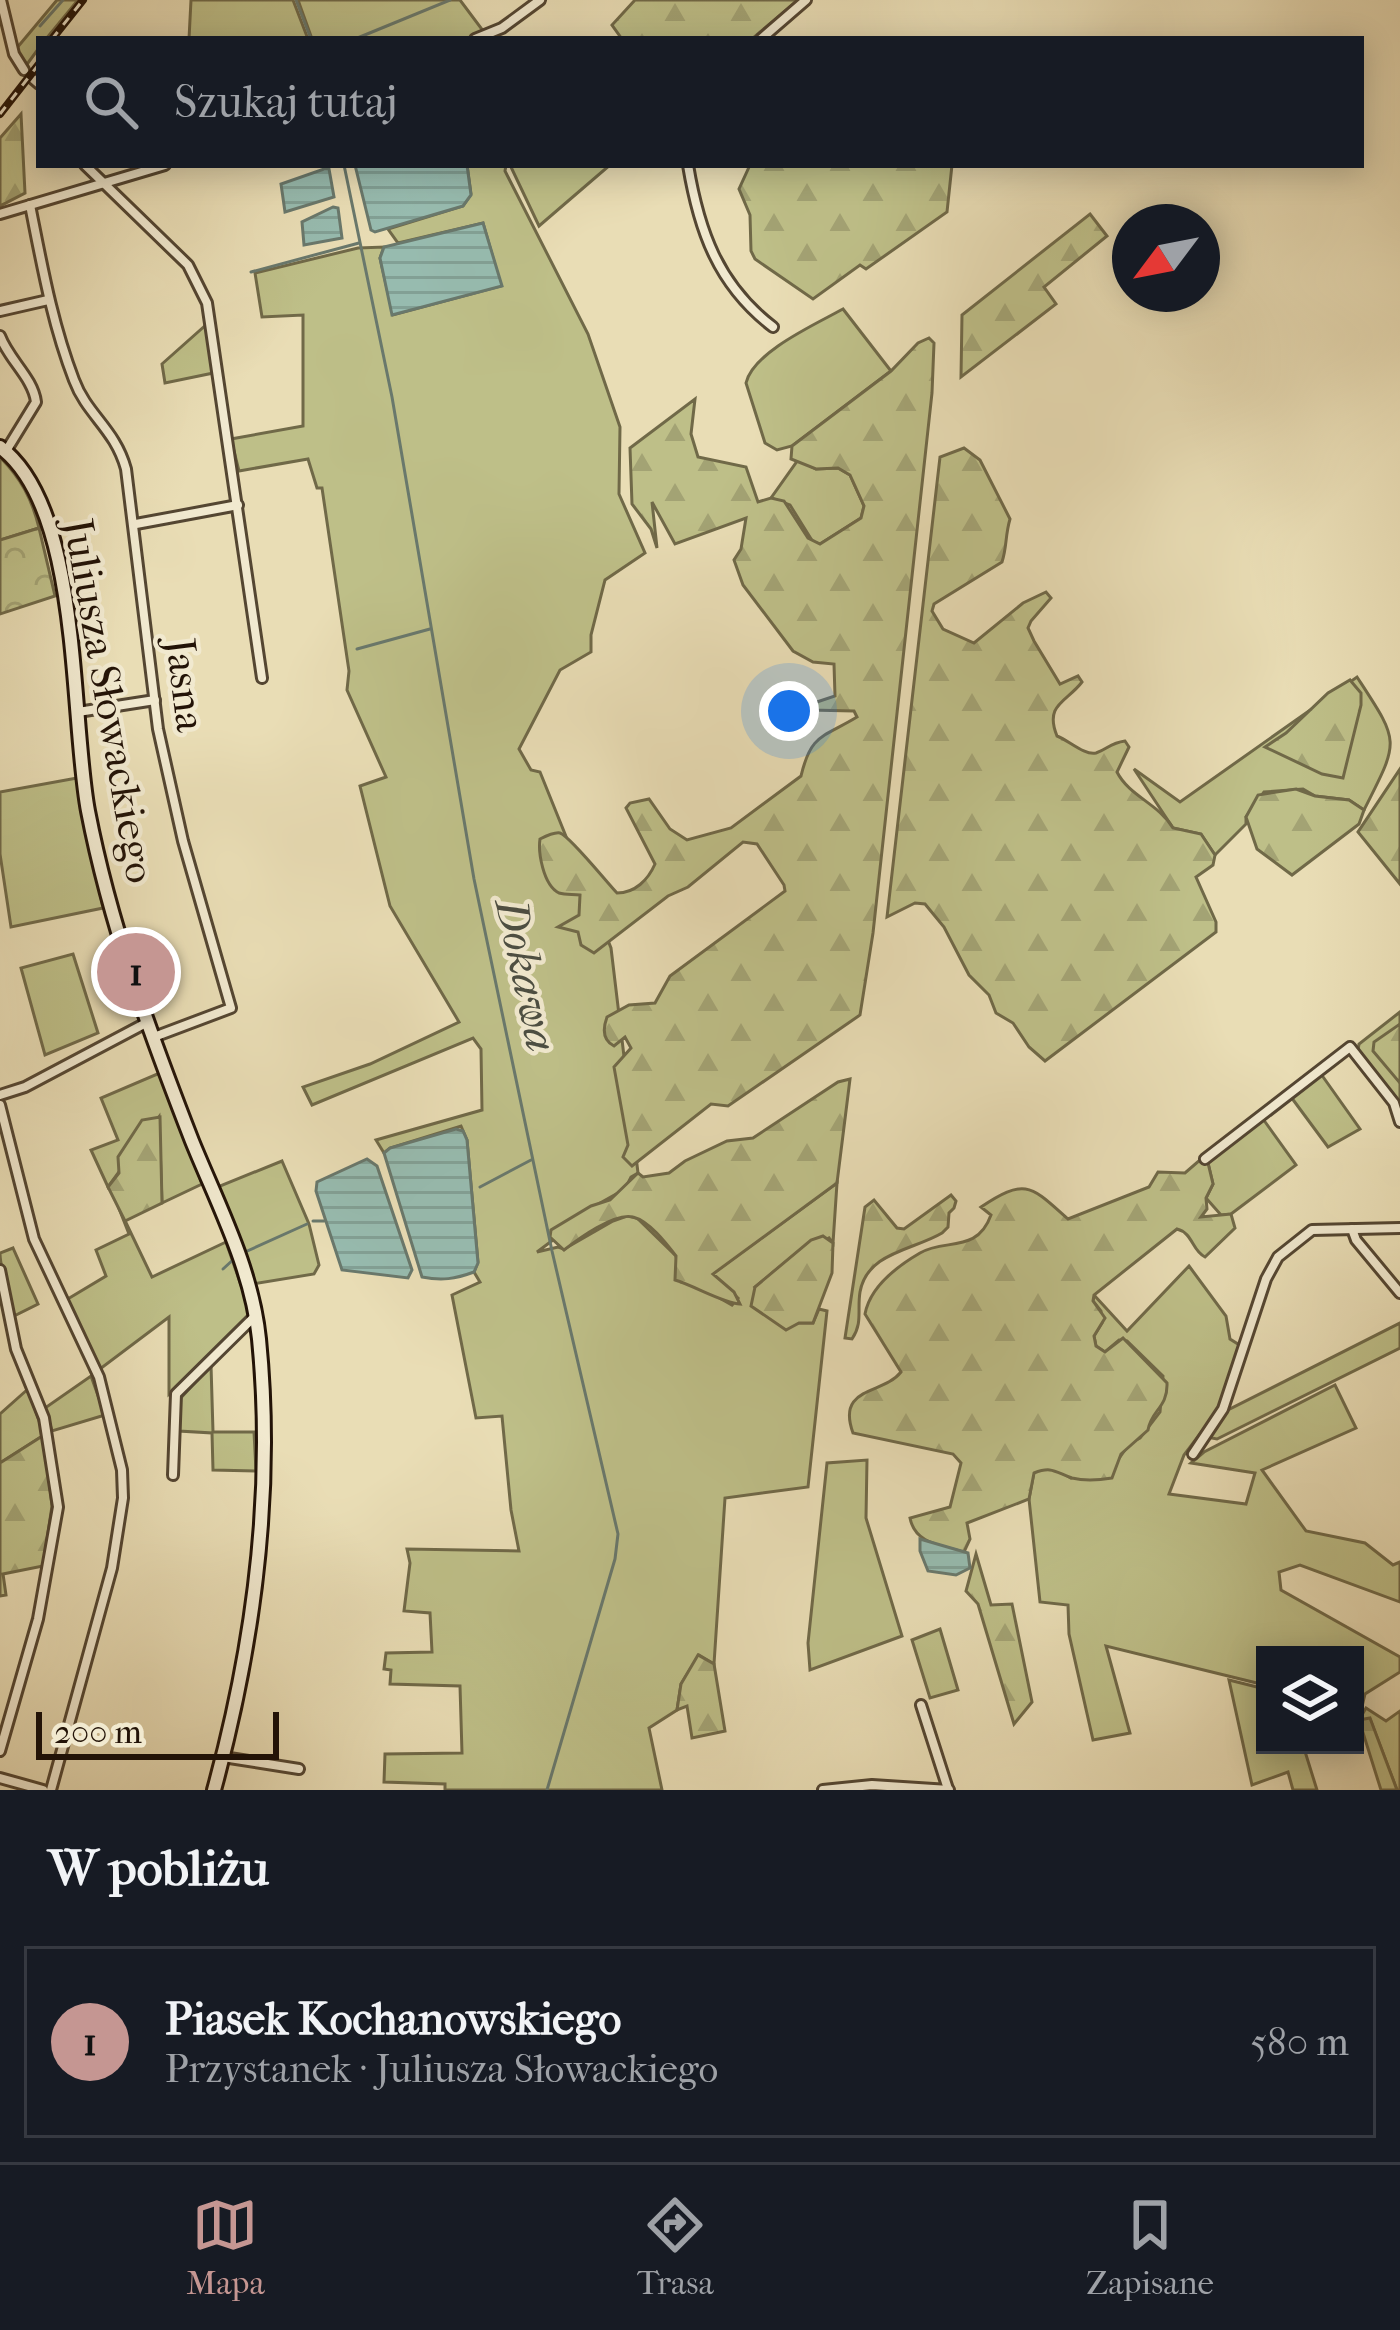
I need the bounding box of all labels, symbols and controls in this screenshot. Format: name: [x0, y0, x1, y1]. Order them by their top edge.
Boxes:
search box: [36, 36, 1364, 168]
icon: search: [78, 69, 144, 135]
text: Szukaj tutaj: [174, 76, 397, 129]
north arrow: [1112, 204, 1220, 312]
street label: Juliusza Słowackiego: [52, 512, 165, 887]
street label: Jasna: [155, 633, 215, 735]
your location: [759, 681, 819, 741]
water label: Dokawa: [483, 891, 568, 1056]
pin: 1: [97, 927, 175, 1017]
map controls: [1256, 1646, 1364, 1754]
button: layers: [1256, 1646, 1364, 1754]
scale bar: [36, 1706, 279, 1759]
text: 200 m: [54, 1713, 142, 1752]
text: W pobliżu: [48, 1838, 269, 1898]
text: Piasek Kochanowskiego: [165, 1993, 621, 2046]
text: 1: [83, 2019, 97, 2065]
text: 580 m: [1250, 2019, 1349, 2065]
text: Przystanek · Juliusza Słowackiego: [165, 2046, 718, 2092]
tab: Mapa: [186, 2192, 265, 2303]
tab: Trasa: [637, 2192, 714, 2303]
tab: Zapisane: [1086, 2192, 1214, 2303]

